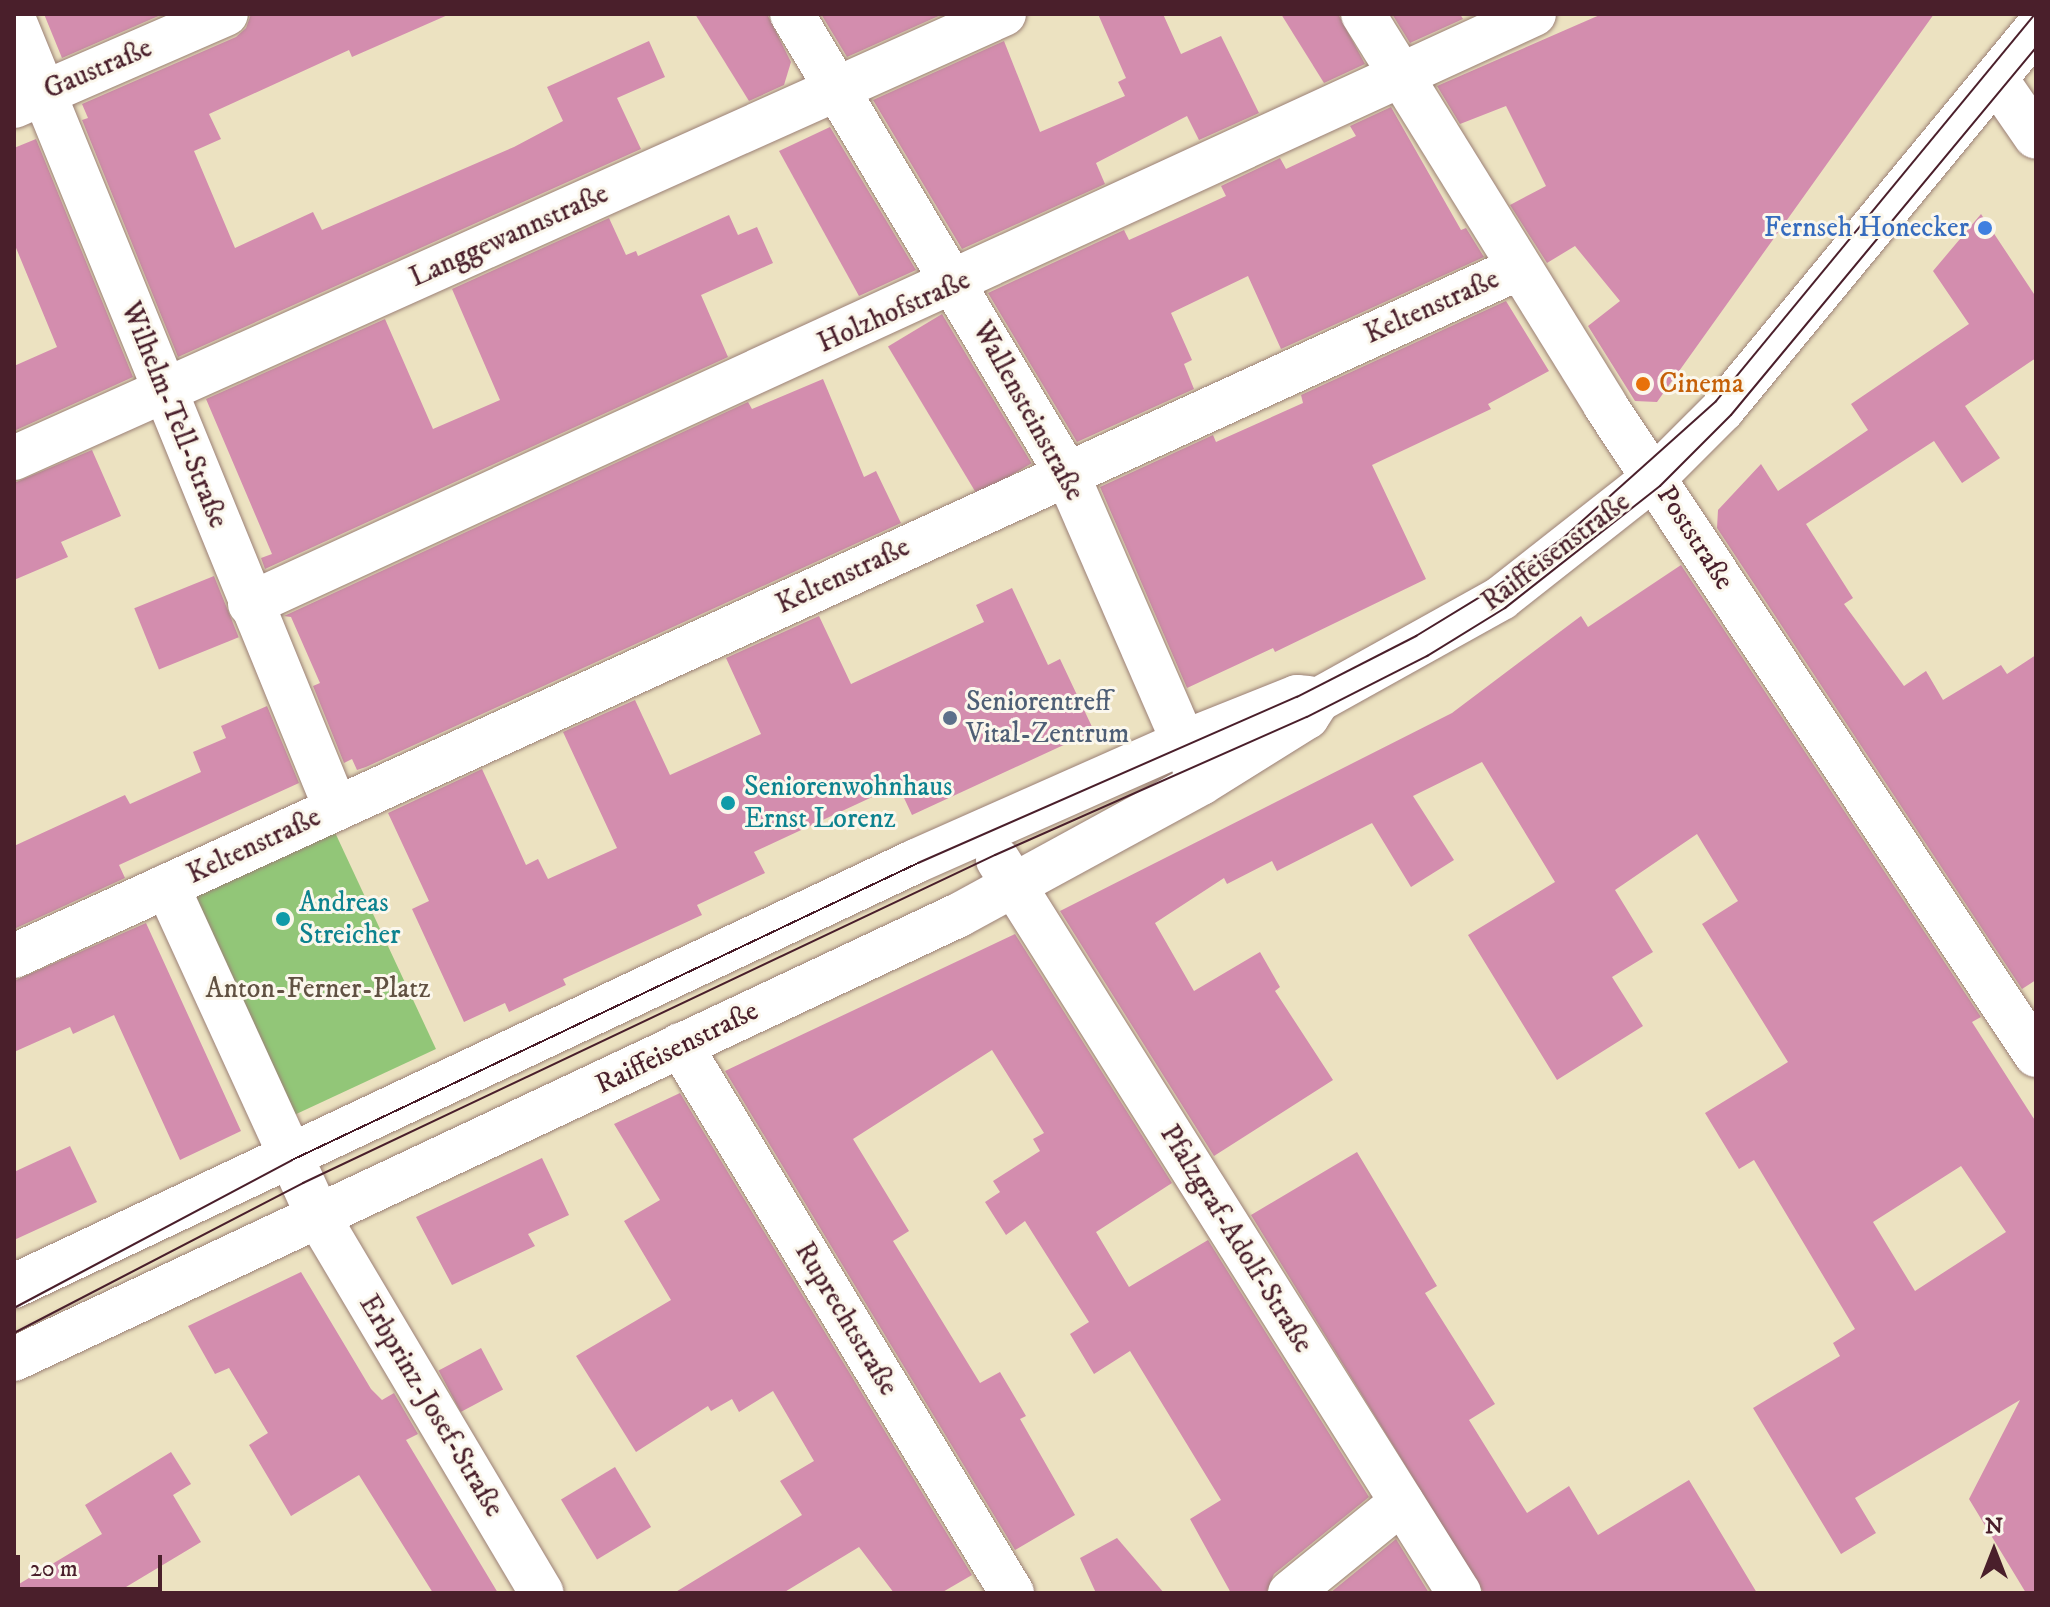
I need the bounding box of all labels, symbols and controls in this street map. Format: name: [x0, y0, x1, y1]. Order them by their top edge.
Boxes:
street label: Gaustraße: [39, 31, 157, 107]
street label: Langgewannstraße: [405, 177, 613, 295]
place label: Fernseh Honecker: [1764, 211, 1969, 245]
marker: Fernseh Honecker: [1976, 219, 1994, 237]
street label: Keltenstraße: [1360, 262, 1504, 352]
street label: Holzhofstraße: [813, 263, 975, 361]
street label: Wilhelm-Tell-Straße: [113, 297, 235, 533]
street label: Wallensteinstraße: [965, 316, 1091, 506]
place label: Cinema: [1659, 367, 1744, 401]
marker: Cinema: [1634, 375, 1652, 393]
street label: Poststraße: [1649, 480, 1741, 596]
street label: Raiffeisenstraße: [1475, 485, 1637, 619]
street label: Keltenstraße: [771, 530, 915, 622]
place label: Seniorentreff Vital-Zentrum: [966, 685, 1129, 751]
marker: Seniorentreff Vital-Zentrum: [941, 709, 959, 727]
place label: Seniorenwohnhaus Ernst Lorenz: [744, 770, 952, 836]
marker: Seniorenwohnhaus Ernst Lorenz: [719, 794, 737, 812]
street label: Keltenstraße: [182, 800, 326, 892]
place label: Andreas Streicher: [299, 886, 401, 952]
marker: Andreas Streicher: [274, 910, 292, 928]
park label: Anton-Ferner-Platz: [206, 972, 430, 1006]
street label: Raiffeisenstraße: [590, 994, 764, 1102]
street label: Pfalzgraf-Adolf-Straße: [1152, 1119, 1320, 1359]
street label: Ruprechtstraße: [787, 1236, 905, 1402]
street label: Erbprinz-Josef-Straße: [351, 1289, 511, 1523]
north arrow: [1954, 1511, 2034, 1591]
text: N: [1985, 1513, 2003, 1540]
scale bar: [20, 1539, 166, 1589]
text: 20 m: [30, 1554, 78, 1584]

